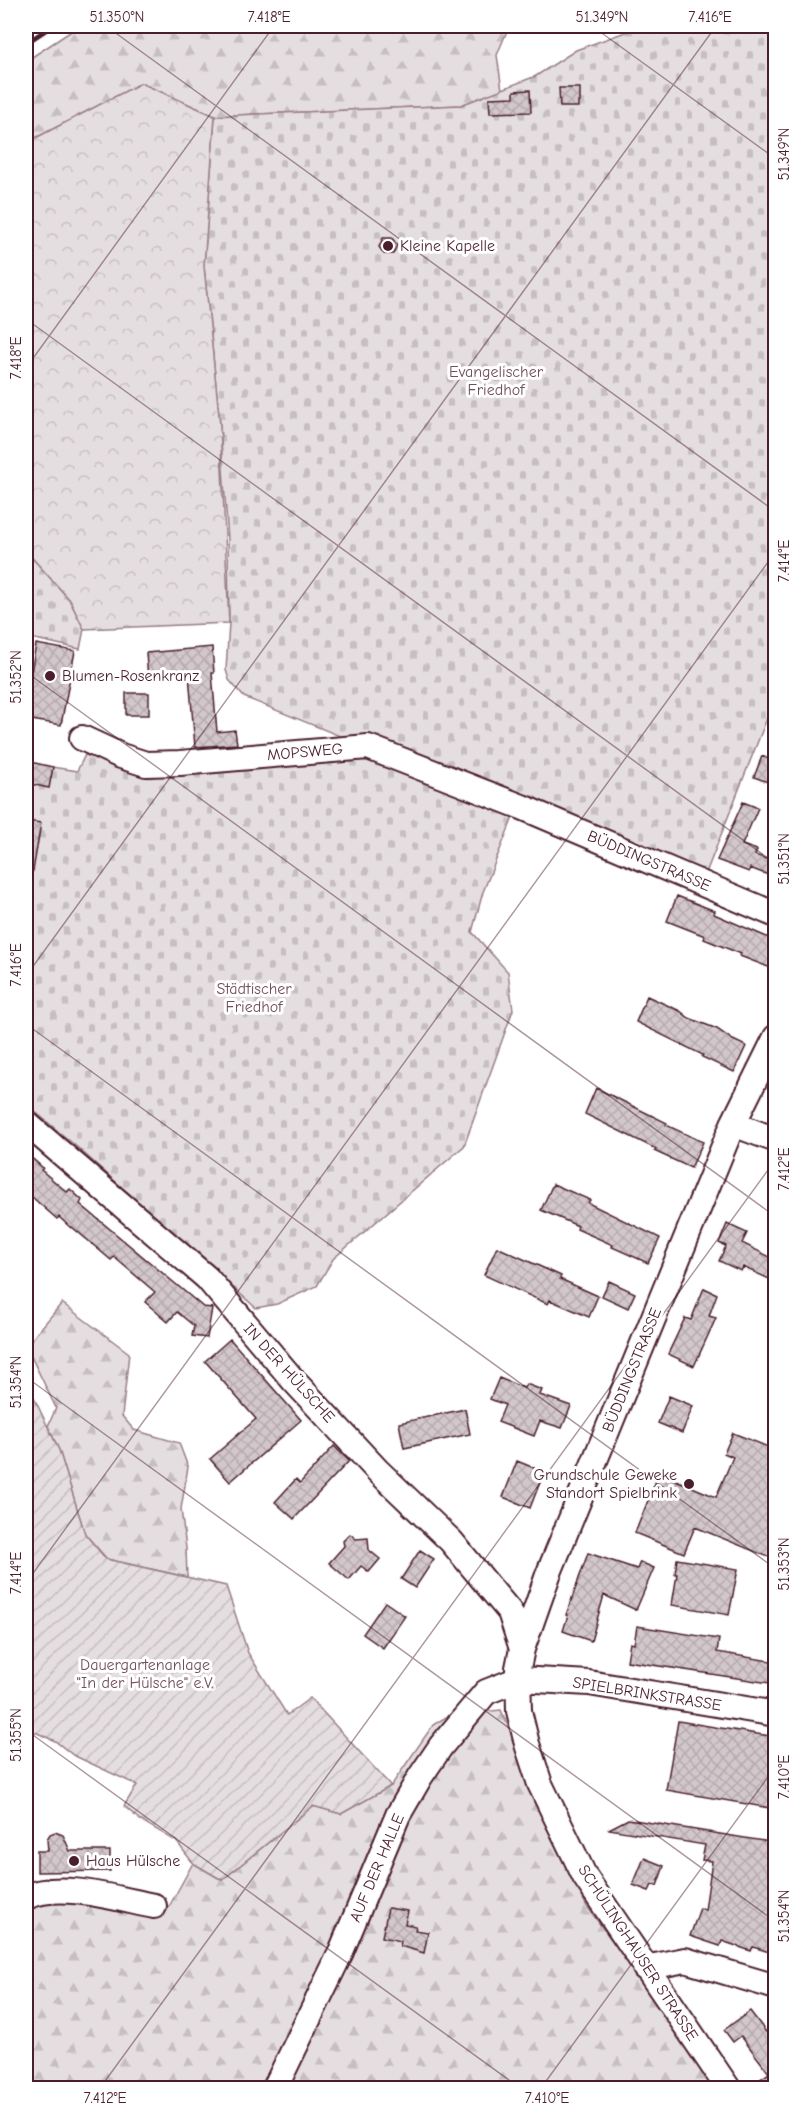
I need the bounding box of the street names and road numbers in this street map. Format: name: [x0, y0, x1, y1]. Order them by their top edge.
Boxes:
street label: MOPSWEG: [266, 740, 344, 764]
street label: BÜDDINGSTRASSE: [585, 827, 714, 895]
street label: BÜDDINGSTRASSE: [599, 1305, 665, 1435]
street label: IN DER HÜLSCHE: [240, 1320, 338, 1427]
street label: SPIELBRINKSTRASSE: [571, 1673, 723, 1715]
street label: AUF DER HALLE: [346, 1811, 408, 1925]
street label: SCHÜLINGHAUSER STRASSE: [574, 1862, 702, 2045]

